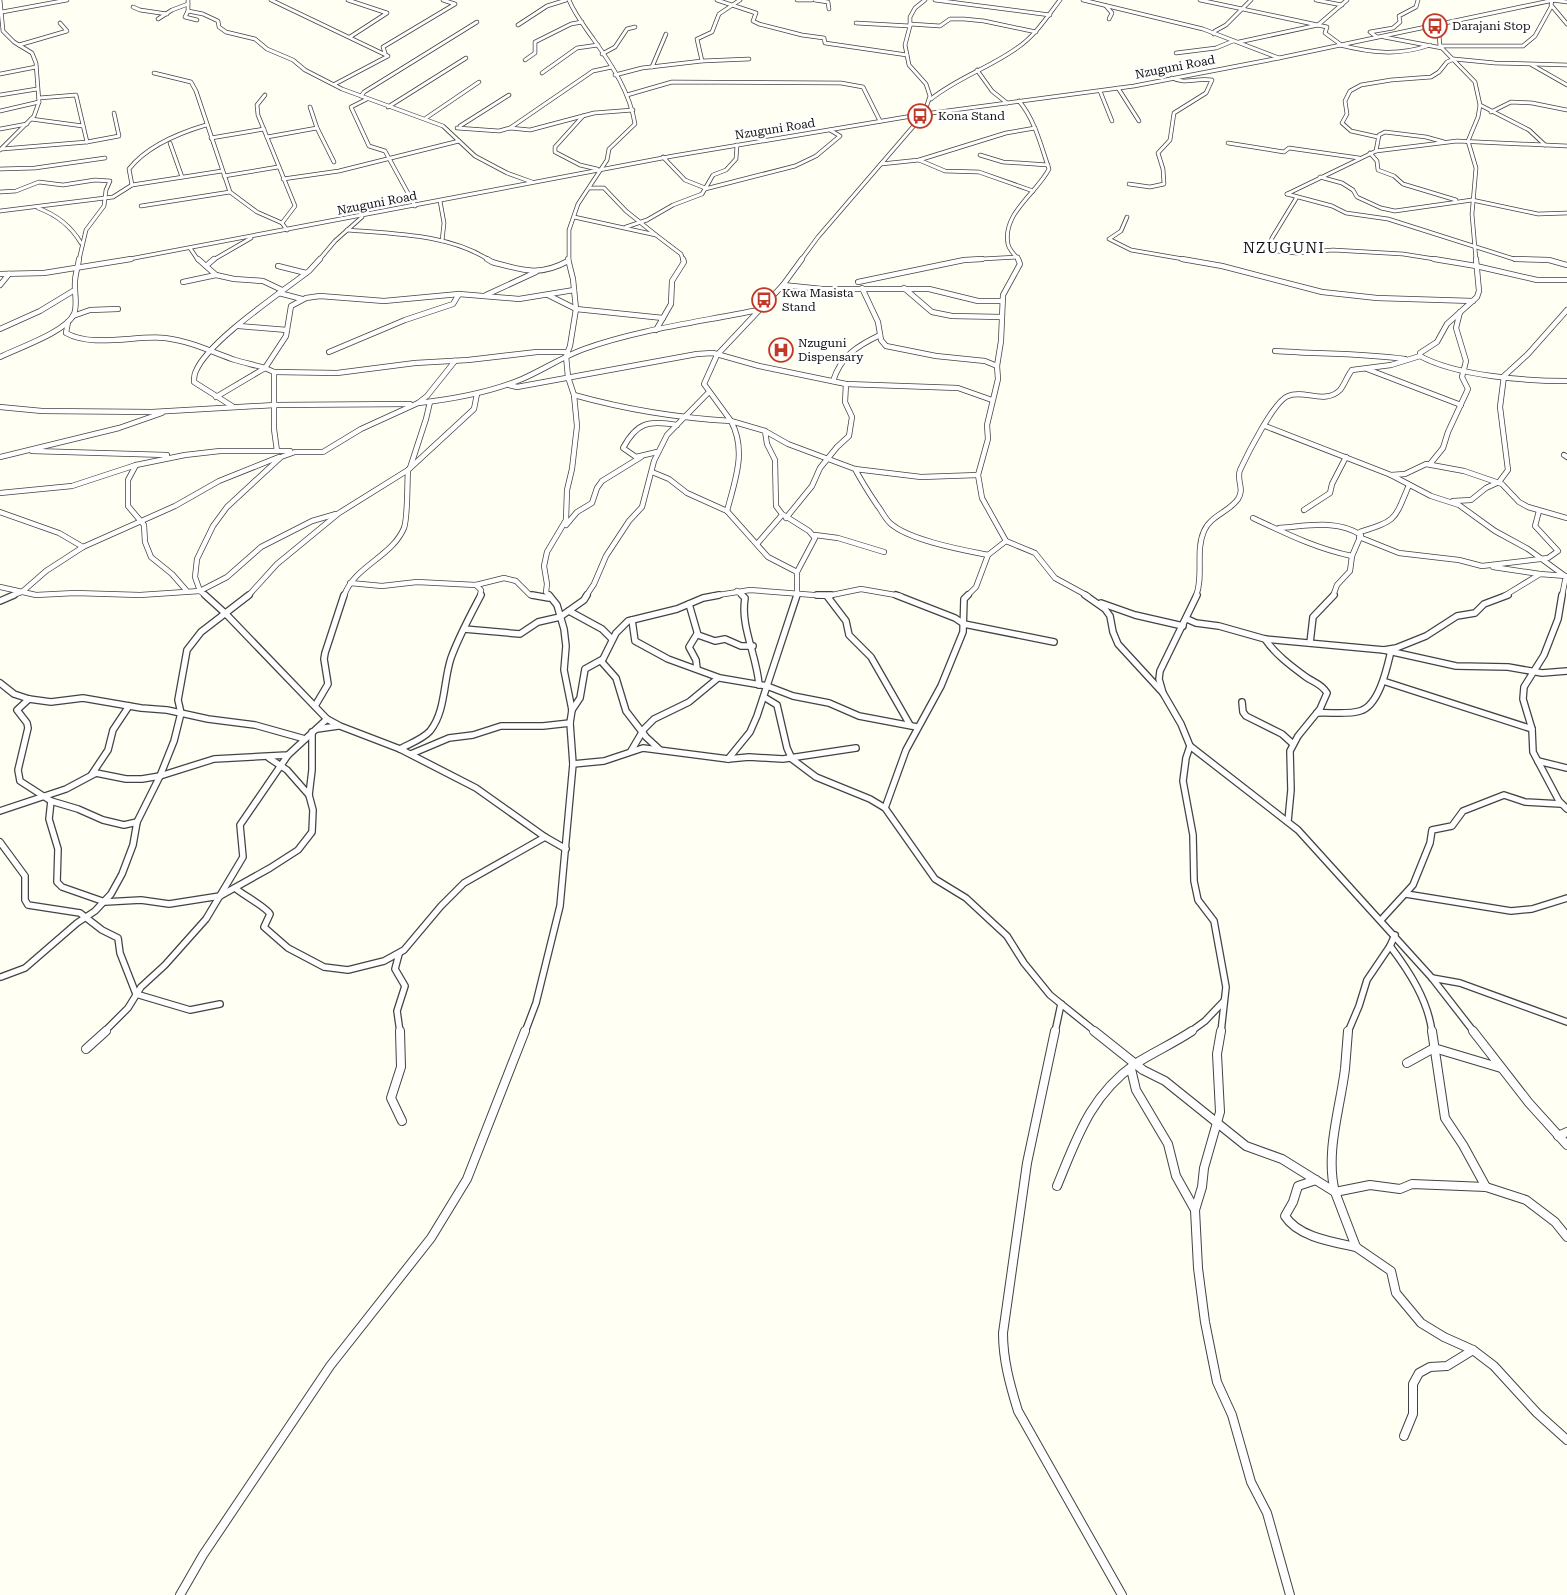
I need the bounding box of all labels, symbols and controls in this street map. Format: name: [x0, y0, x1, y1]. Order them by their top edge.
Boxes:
bus stop icon: Darajani Stop: [1422, 13, 1448, 39]
place label: Darajani Stop: [1452, 19, 1531, 33]
street label: Nzuguni Road: [1134, 52, 1216, 82]
bus stop icon: Kona Stand: [907, 103, 933, 129]
place label: Kona Stand: [938, 109, 1005, 123]
street label: Nzuguni Road: [734, 116, 816, 142]
street label: Nzuguni Road: [336, 188, 418, 218]
district label: NZUGUNI: [1243, 239, 1325, 257]
place label: Kwa Masista Stand: [782, 286, 854, 314]
bus stop icon: Kwa Masista Stand: [751, 287, 777, 313]
place label: Nzuguni Dispensary: [798, 336, 864, 364]
hospital icon: Nzuguni Dispensary: [768, 337, 794, 363]

